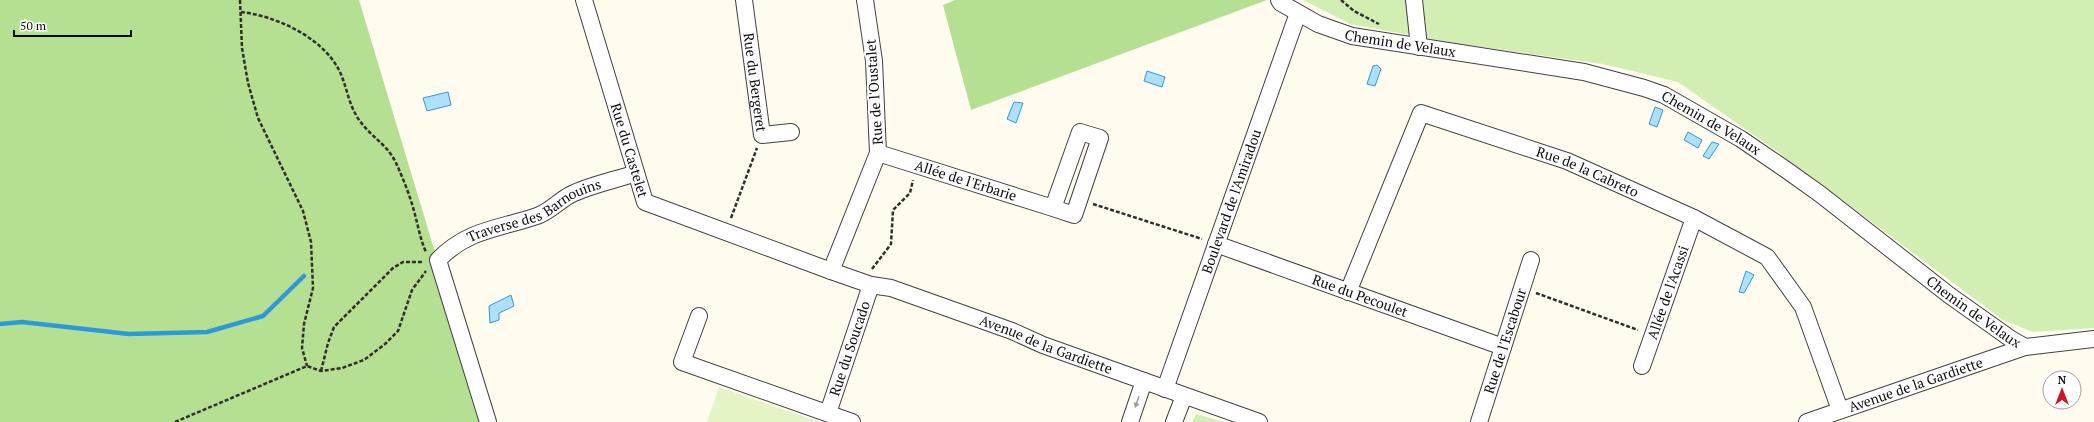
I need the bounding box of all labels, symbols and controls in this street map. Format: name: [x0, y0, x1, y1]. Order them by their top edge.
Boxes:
scale bar: [14, 12, 131, 38]
text: 50 m: [20, 18, 47, 33]
street label: Chemin de Velaux: [1342, 24, 1458, 61]
street label: Rue du Bergeret: [739, 31, 772, 134]
street label: Rue de l'Oustalet: [860, 38, 887, 145]
street label: Chemin de Velaux: [1658, 86, 1766, 159]
street label: Rue du Castelet: [607, 101, 653, 200]
street label: Boulevard de l'Amiradou: [1197, 126, 1265, 276]
street label: Rue de la Cabreto: [1534, 142, 1642, 201]
street label: Allée de l'Erbarie: [913, 155, 1019, 205]
street label: Traverse des Barnouins: [464, 174, 603, 246]
street label: Allée de l'Acassi: [1642, 243, 1693, 342]
street label: Rue du Pecoulet: [1310, 269, 1411, 321]
street label: Chemin de Velaux: [1923, 271, 2025, 352]
street label: Rue de l'Escabour: [1479, 285, 1530, 396]
street label: Rue du Soucado: [824, 298, 874, 398]
street label: Avenue de la Gardiette: [977, 310, 1115, 378]
street label: Avenue de la Gardiette: [1846, 352, 1985, 416]
north arrow: [2042, 370, 2082, 410]
text: N: [2058, 373, 2067, 387]
one-way arrow: [1134, 396, 1140, 408]

